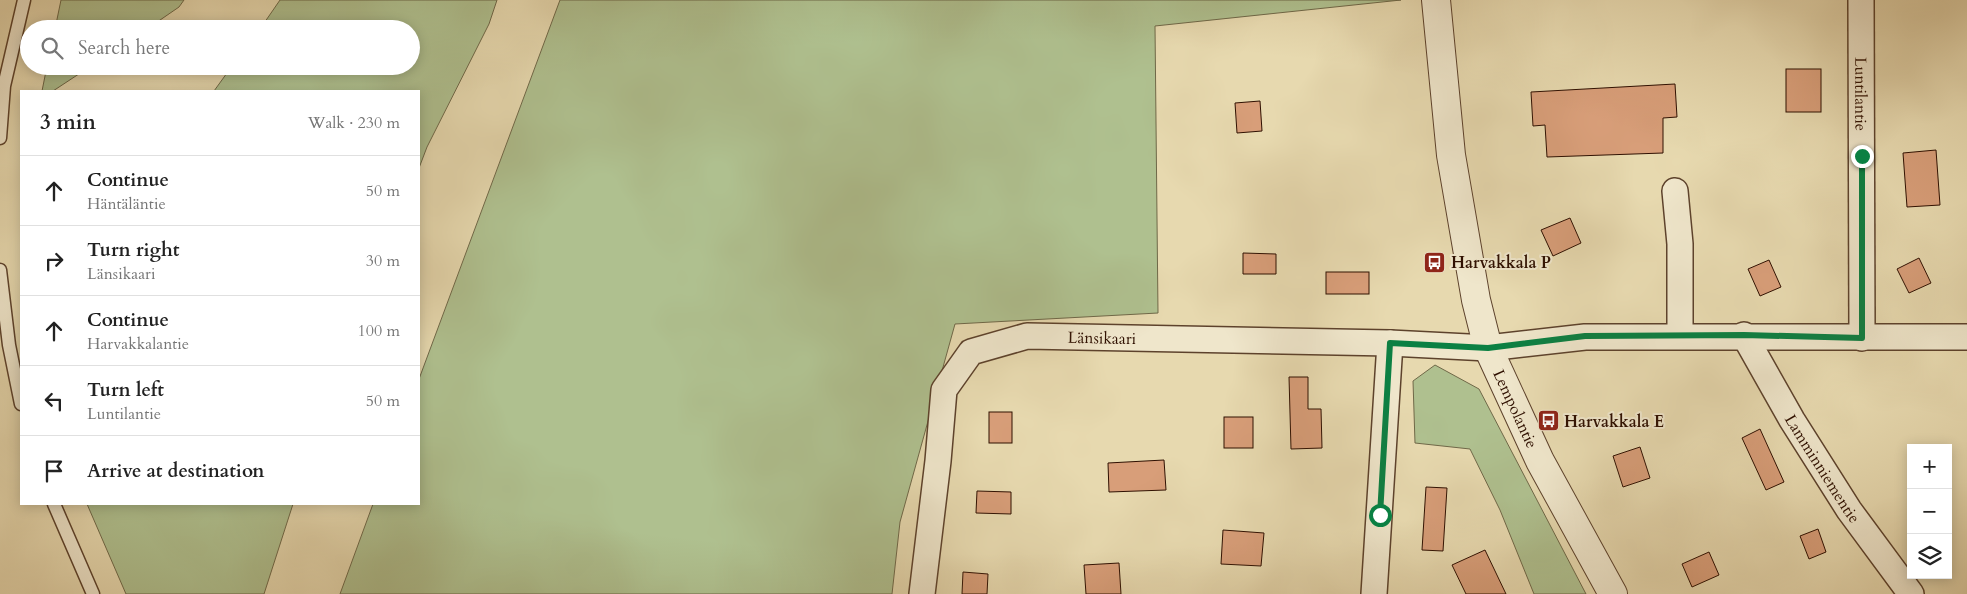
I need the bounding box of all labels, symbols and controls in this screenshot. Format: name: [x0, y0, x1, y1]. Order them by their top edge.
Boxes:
search box: [20, 20, 420, 75]
icon: search: [38, 34, 66, 62]
text: Search here: [78, 35, 170, 61]
street label: Luntilantie: [1849, 57, 1871, 131]
text: 3 min: [40, 108, 96, 137]
text: Walk · 230 m: [308, 112, 400, 134]
route end: [1851, 145, 1874, 168]
text: Continue: [87, 167, 169, 193]
icon: ahead: [40, 177, 68, 205]
text: 50 m: [366, 180, 400, 202]
text: Häntäläntie: [87, 193, 166, 215]
text: Turn right: [87, 237, 179, 263]
icon: right: [40, 247, 68, 275]
text: 30 m: [366, 250, 400, 272]
bus stop icon: Harvakkala P: [1423, 250, 1447, 274]
place label: Harvakkala P: [1451, 252, 1551, 274]
text: Länsikaari: [87, 263, 155, 285]
text: Continue: [87, 307, 169, 333]
icon: ahead: [40, 317, 68, 345]
text: 100 m: [358, 320, 400, 342]
street label: Länsikaari: [1067, 327, 1137, 350]
text: Harvakkalantie: [87, 333, 189, 355]
street label: Lempolantie: [1487, 366, 1543, 452]
text: Turn left: [87, 377, 164, 403]
icon: left: [40, 387, 68, 415]
text: 50 m: [366, 390, 400, 412]
text: Luntilantie: [87, 403, 161, 425]
bus stop icon: Harvakkala E: [1536, 409, 1560, 433]
place label: Harvakkala E: [1564, 411, 1664, 433]
street label: Lamminniementie: [1779, 411, 1865, 528]
map controls: [1907, 444, 1952, 579]
button: +: [1907, 444, 1952, 489]
icon: arrive: [40, 457, 68, 485]
text: Arrive at destination: [87, 458, 264, 484]
button: −: [1907, 489, 1952, 534]
route start: [1369, 504, 1392, 527]
button: layers: [1907, 534, 1952, 579]

